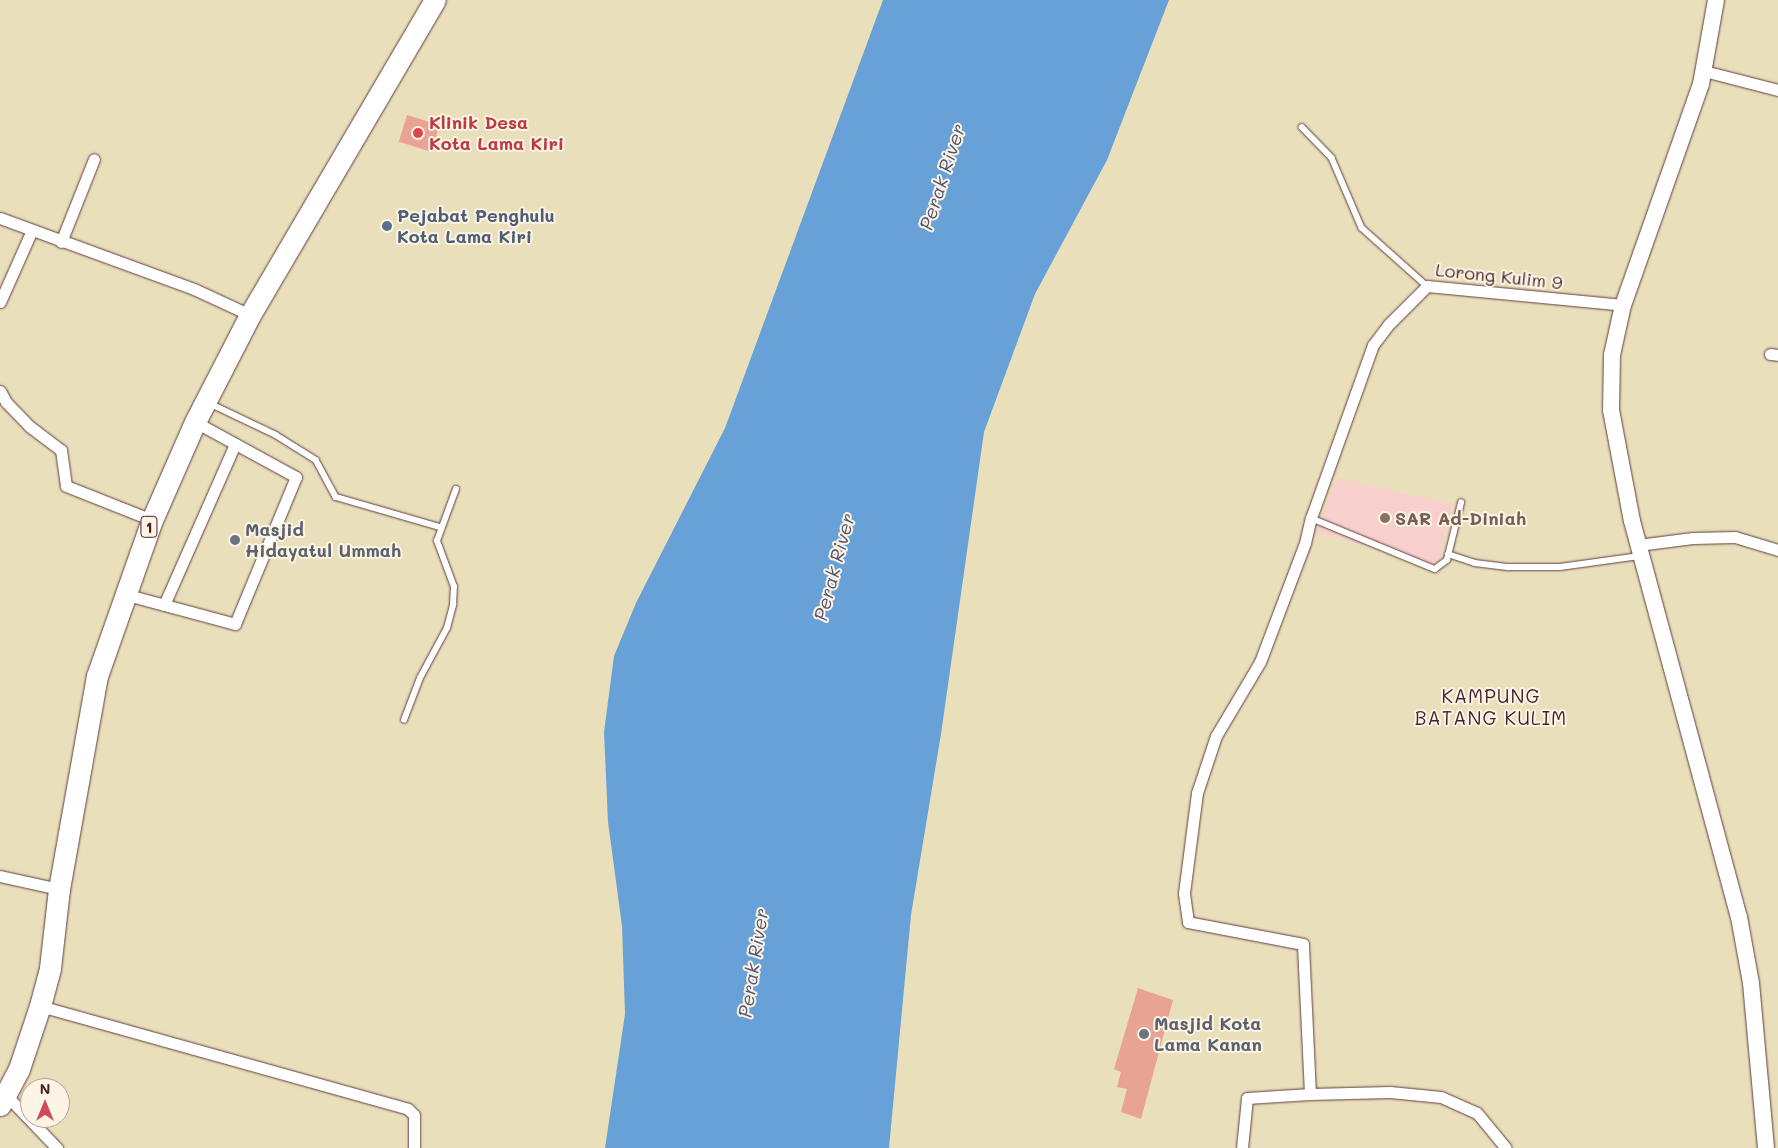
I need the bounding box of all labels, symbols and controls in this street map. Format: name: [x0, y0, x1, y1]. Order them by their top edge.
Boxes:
place label: Klinik Desa Kota Lama Kiri: [429, 112, 564, 154]
water label: Perak River: [914, 121, 970, 233]
marker: Klinik Desa Kota Lama Kiri: [411, 126, 425, 140]
place label: Pejabat Penghulu Kota Lama Kiri: [397, 205, 555, 248]
marker: Pejabat Penghulu Kota Lama Kiri: [381, 220, 393, 232]
street label: Lorong Kulim 9: [1434, 259, 1564, 293]
place label: SAR Ad-Diniah: [1395, 507, 1526, 529]
water label: Perak River: [809, 511, 859, 623]
marker: SAR Ad-Diniah: [1379, 512, 1391, 524]
road number: 1: [140, 514, 158, 540]
place label: Masjid Hidayatul Ummah: [245, 519, 401, 562]
marker: Masjid Hidayatul Ummah: [229, 534, 241, 546]
district label: KAMPUNG BATANG KULIM: [1413, 685, 1569, 729]
water label: Perak River: [733, 907, 773, 1019]
place label: Masjid Kota Lama Kanan: [1154, 1013, 1262, 1056]
marker: Masjid Kota Lama Kanan: [1138, 1028, 1150, 1040]
north arrow: [20, 1078, 70, 1128]
text: N: [40, 1079, 50, 1098]

